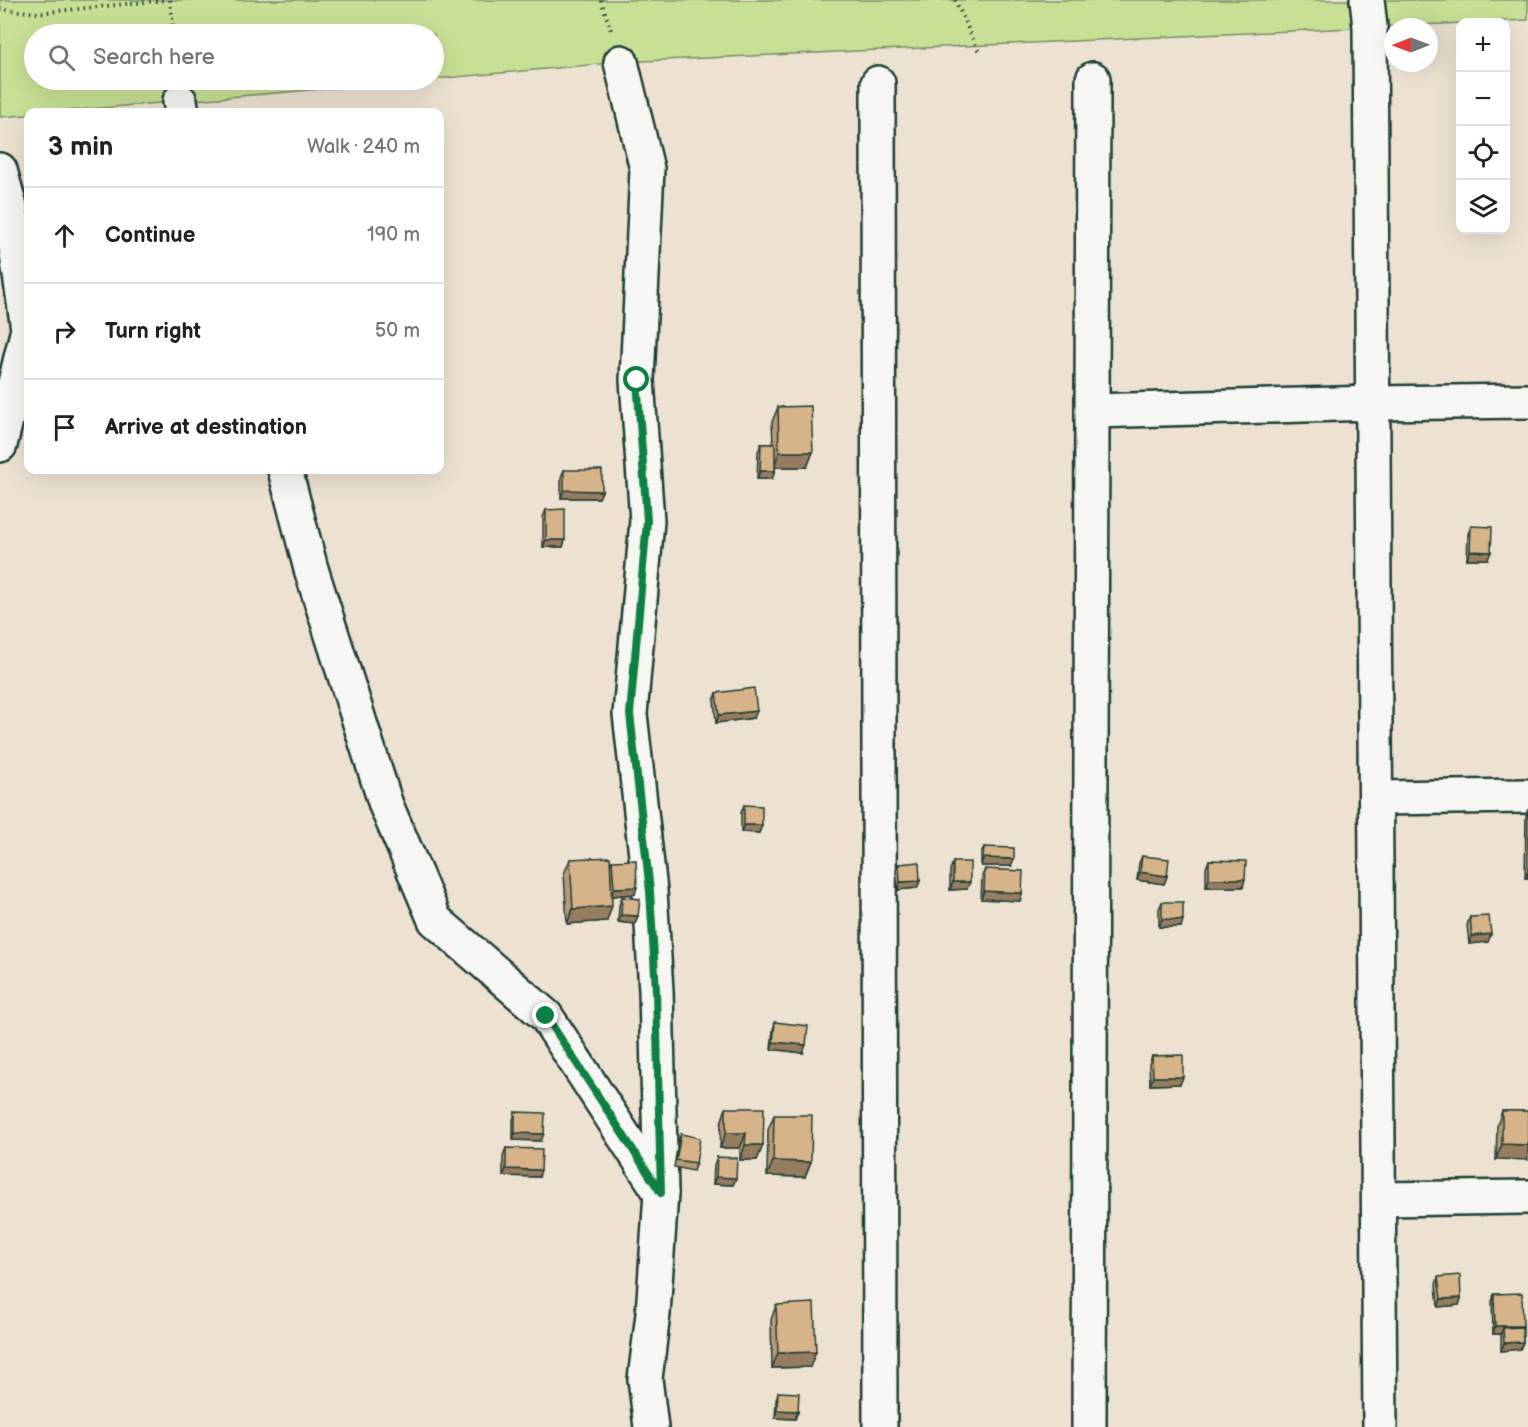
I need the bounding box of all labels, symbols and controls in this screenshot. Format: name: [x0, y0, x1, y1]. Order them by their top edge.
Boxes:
north arrow: [1384, 18, 1438, 72]
map controls: [1456, 18, 1510, 234]
button: +: [1456, 18, 1510, 72]
search box: [24, 24, 444, 90]
icon: search: [45, 41, 78, 74]
text: Search here: [93, 44, 215, 71]
button: −: [1456, 72, 1510, 126]
button: locate: [1456, 126, 1510, 180]
text: 3 min: [48, 132, 113, 163]
text: Walk · 240 m: [307, 135, 420, 159]
button: layers: [1456, 180, 1510, 234]
icon: ahead: [48, 219, 81, 252]
text: Continue: [105, 222, 195, 249]
text: 190 m: [367, 223, 420, 247]
icon: right: [48, 315, 81, 348]
text: Turn right: [105, 318, 201, 345]
text: 50 m: [375, 319, 420, 343]
route start: [623, 366, 649, 392]
icon: arrive: [48, 411, 81, 444]
text: Arrive at destination: [105, 414, 307, 441]
route end: [532, 1002, 558, 1028]

